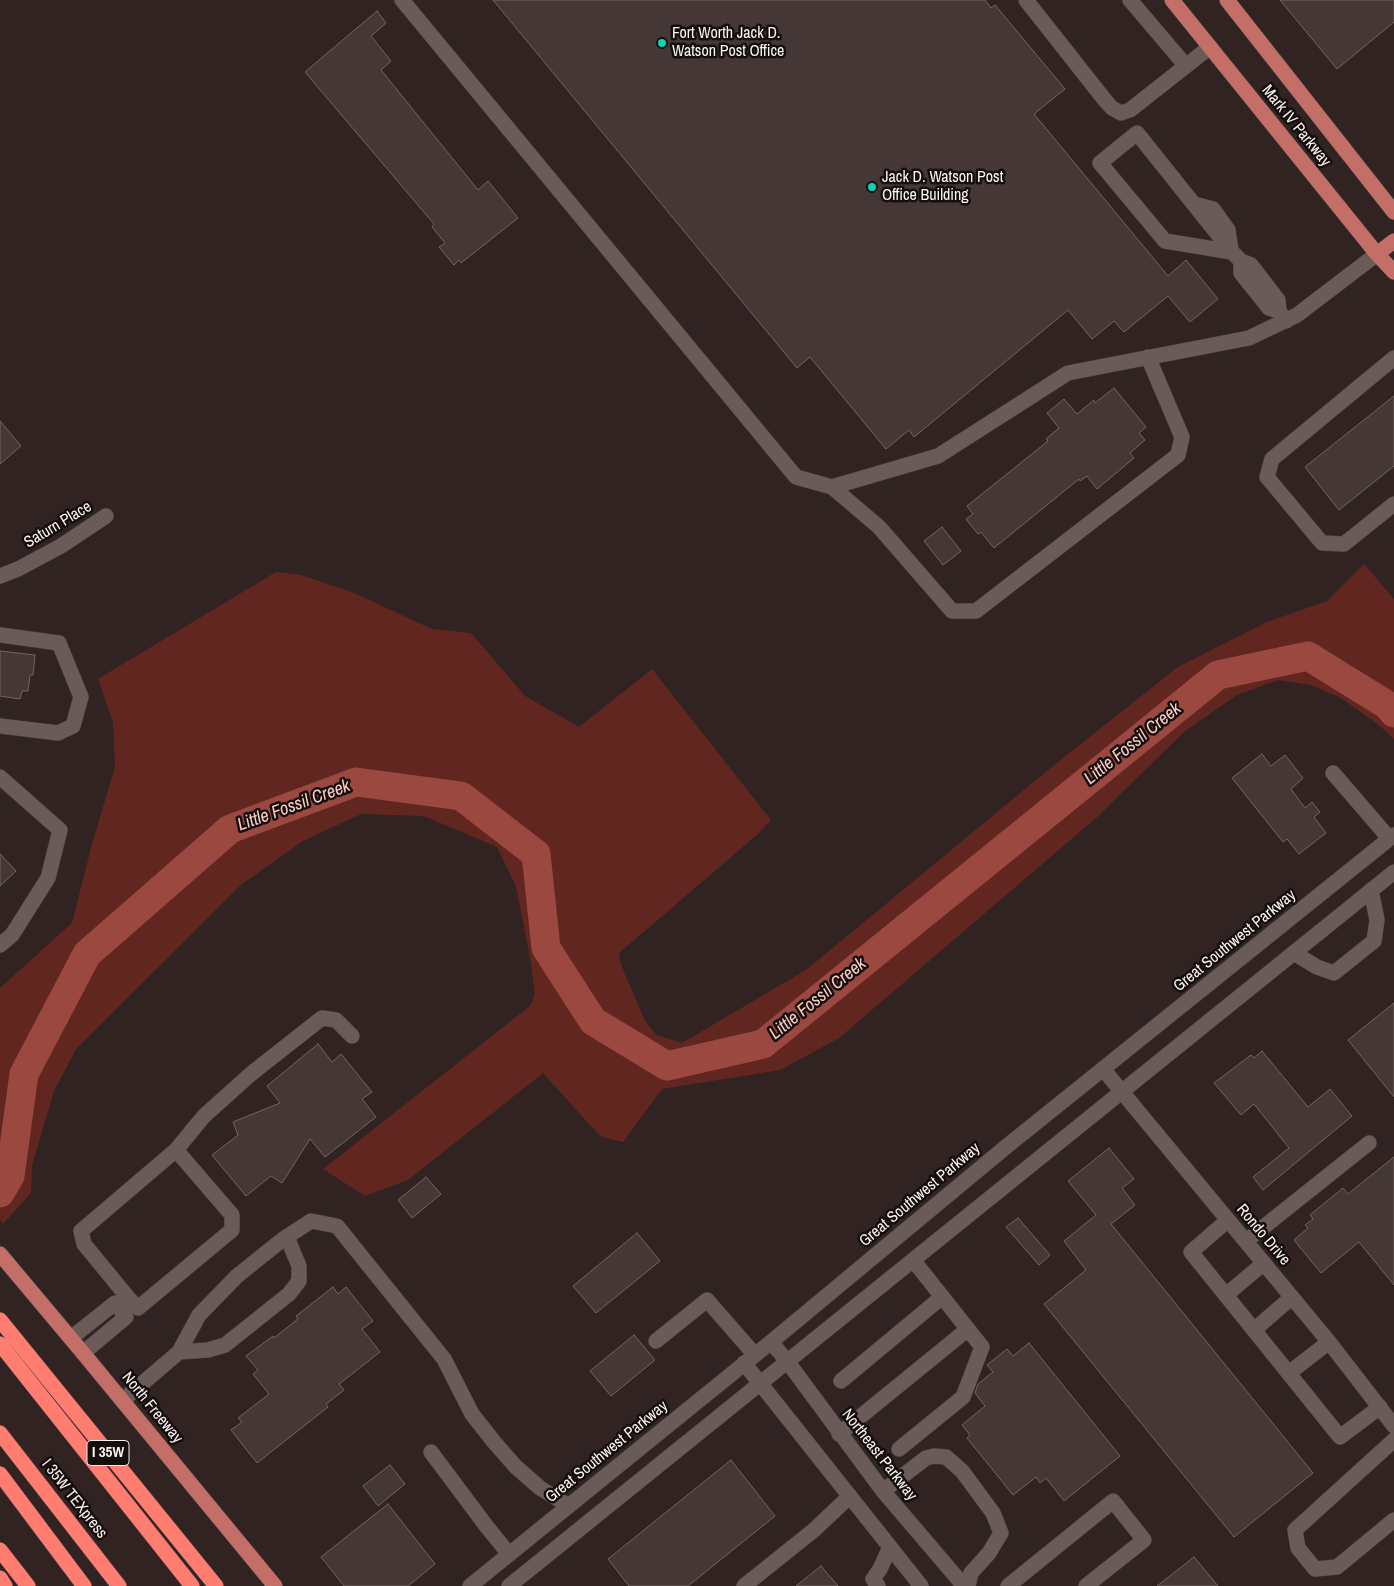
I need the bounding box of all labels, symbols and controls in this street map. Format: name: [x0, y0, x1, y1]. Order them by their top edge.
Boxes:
place label: Fort Worth Jack D. Watson Post Office: [672, 24, 784, 62]
marker: Fort Worth Jack D. Watson Post Office: [656, 37, 668, 49]
street label: Mark IV Parkway: [1257, 81, 1335, 171]
place label: Jack D. Watson Post Office Building: [882, 168, 1003, 206]
marker: Jack D. Watson Post Office Building: [866, 181, 878, 193]
street label: Saturn Place: [21, 497, 95, 553]
water label: Little Fossil Creek: [1080, 698, 1186, 790]
water label: Little Fossil Creek: [235, 776, 353, 836]
street label: Great Southwest Parkway: [1170, 886, 1300, 996]
water label: Little Fossil Creek: [765, 953, 871, 1045]
street label: Great Southwest Parkway: [856, 1139, 984, 1251]
street label: Rondo Drive: [1232, 1201, 1294, 1269]
street label: North Freeway: [117, 1369, 187, 1447]
street label: Great Southwest Parkway: [542, 1397, 672, 1507]
street label: Northeast Parkway: [837, 1405, 921, 1505]
road number: I 35W: [87, 1440, 129, 1466]
street label: I 35W TEXpress: [37, 1455, 111, 1543]

